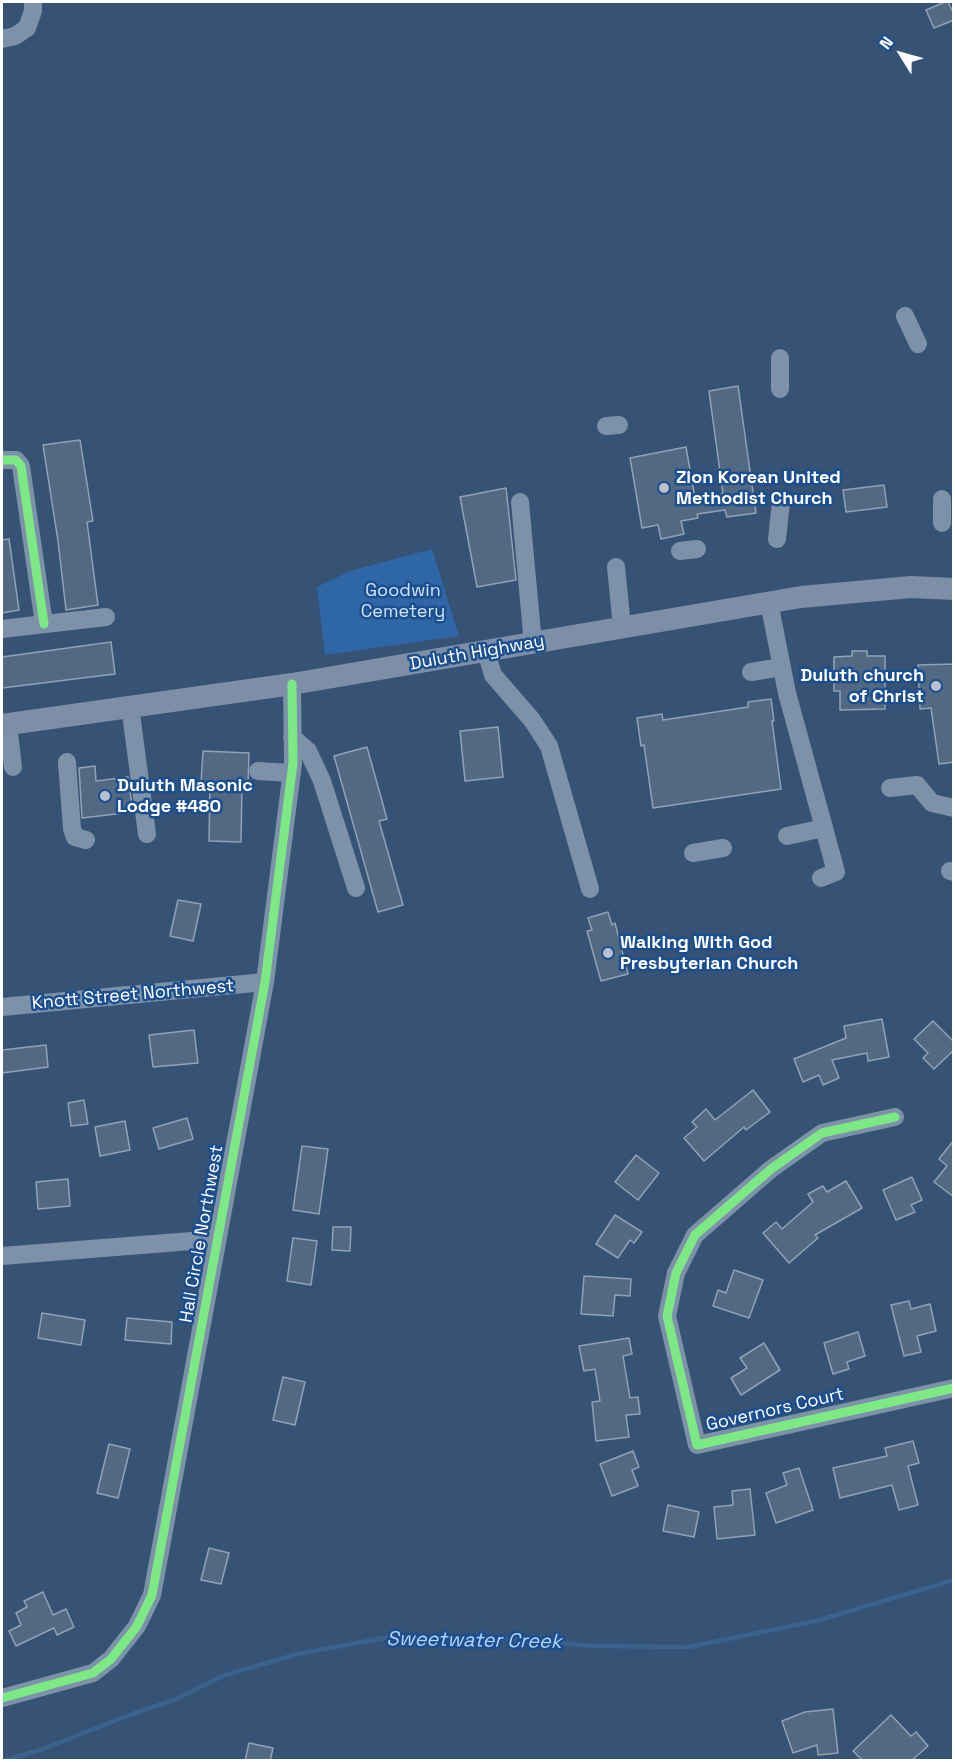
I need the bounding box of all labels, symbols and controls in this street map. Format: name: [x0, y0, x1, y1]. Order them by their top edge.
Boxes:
north arrow: [871, 24, 931, 84]
text: N: [875, 32, 898, 53]
place label: Zion Korean United Methodist Church: [676, 467, 841, 510]
marker: Zion Korean United Methodist Church: [657, 481, 671, 495]
park label: Goodwin Cemetery: [361, 580, 445, 622]
street label: Duluth Highway: [408, 631, 546, 675]
place label: Duluth church of Christ: [800, 665, 924, 708]
marker: Duluth church of Christ: [929, 679, 943, 693]
place label: Duluth Masonic Lodge #480: [117, 775, 253, 818]
marker: Duluth Masonic Lodge #480: [98, 789, 112, 803]
place label: Walking With God Presbyterian Church: [620, 932, 798, 974]
marker: Walking With God Presbyterian Church: [601, 946, 615, 960]
street label: Knott Street Northwest: [31, 975, 235, 1015]
street label: Hall Circle Northwest: [176, 1143, 228, 1325]
street label: Governors Court: [704, 1384, 846, 1436]
water label: Sweetwater Creek: [386, 1627, 562, 1655]

